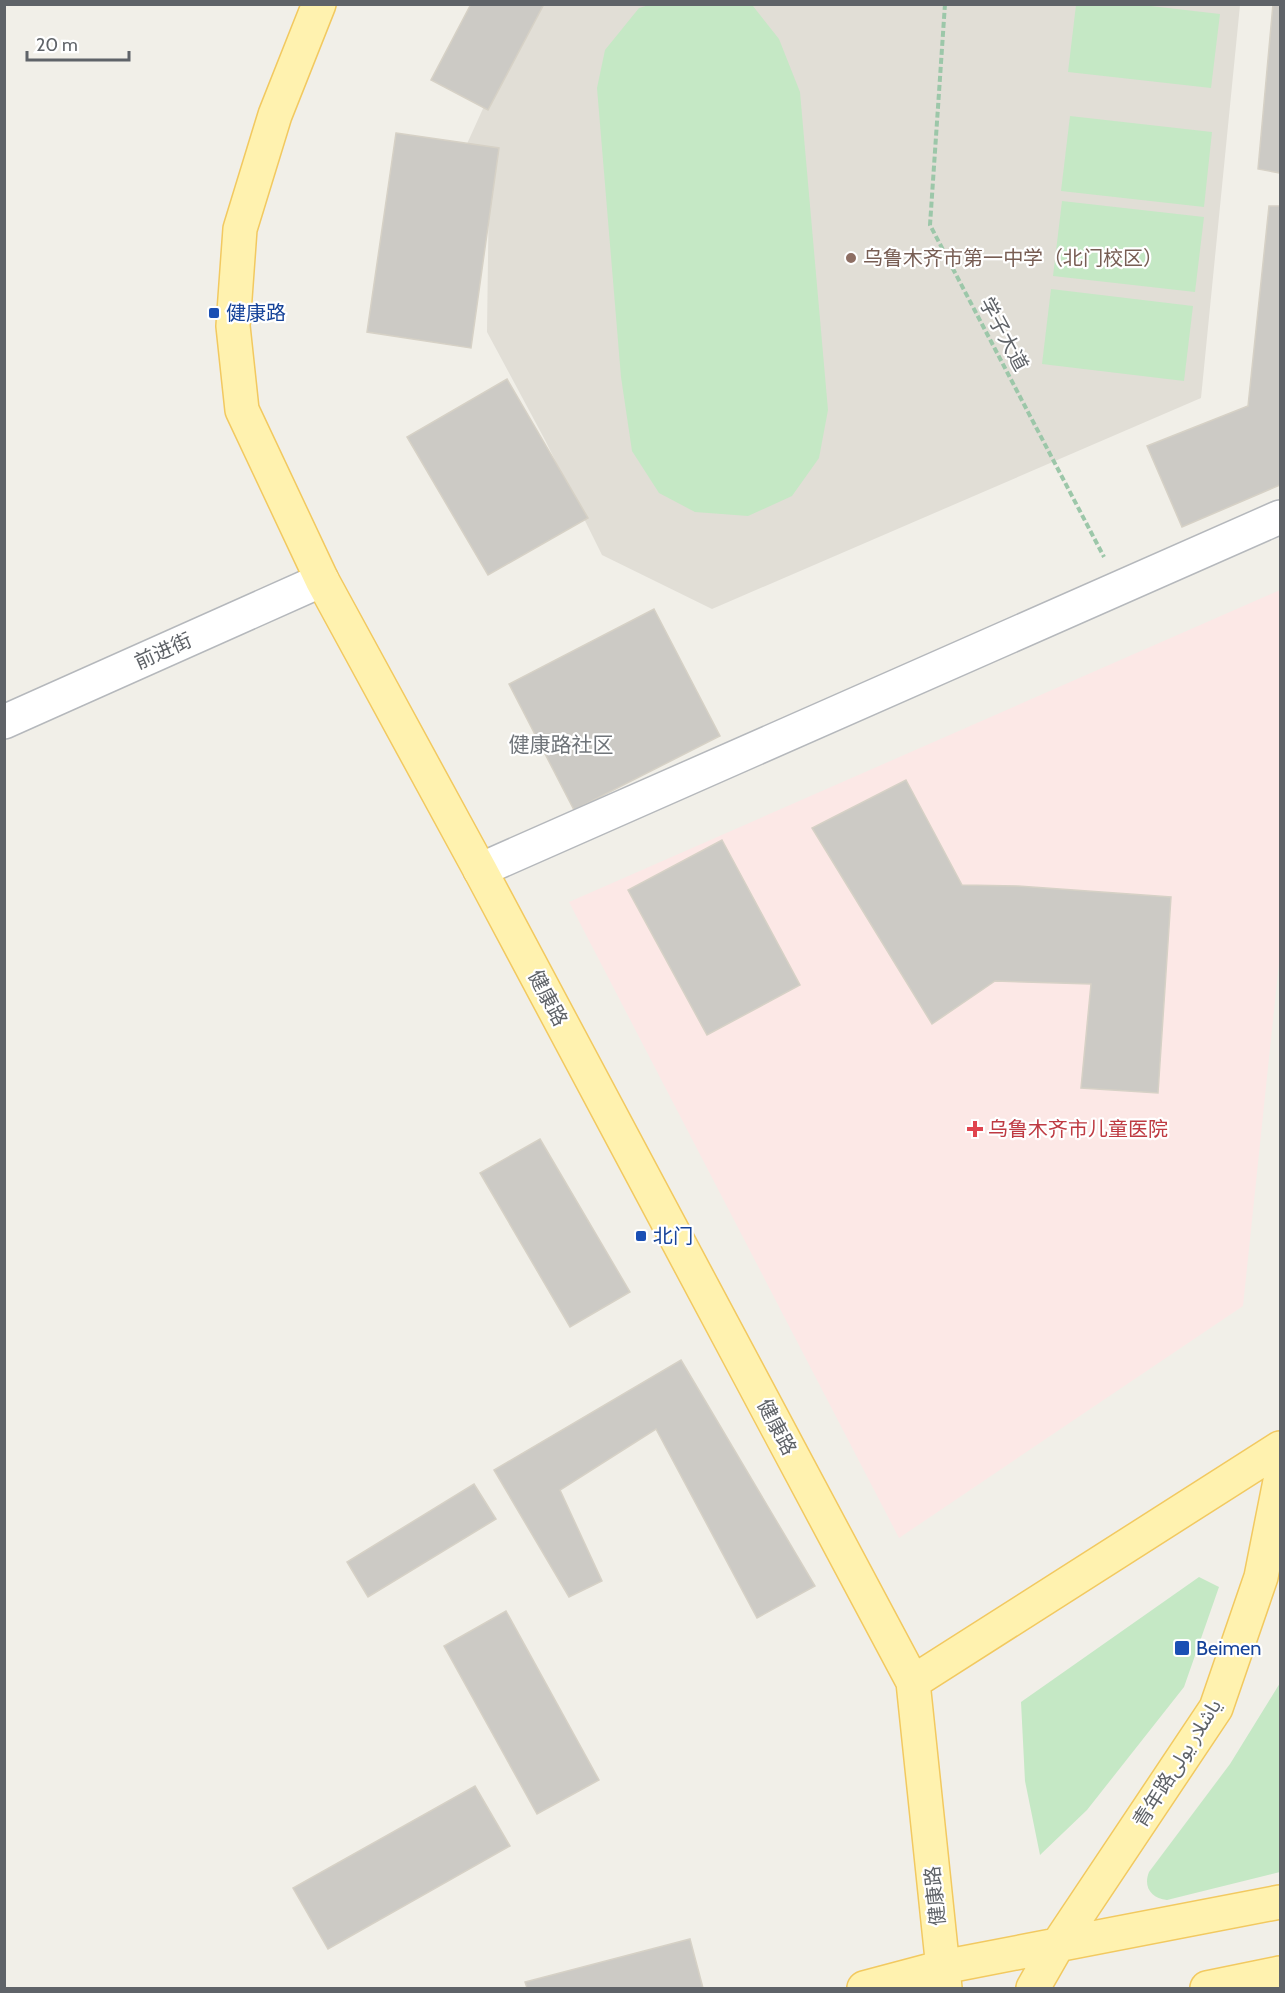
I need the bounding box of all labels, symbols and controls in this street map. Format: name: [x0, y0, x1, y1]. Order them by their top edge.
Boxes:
scale bar: [27, 24, 129, 62]
text: 20 m: [36, 34, 78, 56]
place label: 乌鲁木齐市第一中学（北门校区）: [863, 246, 1163, 270]
marker: 乌鲁木齐市第一中学（北门校区）: [844, 251, 858, 265]
street label: 学子大道: [975, 293, 1033, 375]
place label: 健康路: [226, 301, 286, 325]
marker: 健康路: [207, 306, 221, 320]
street label: 前进街: [131, 628, 195, 674]
district label: 健康路社区: [509, 732, 614, 757]
street label: 健康路: [523, 966, 573, 1030]
place label: 乌鲁木齐市儿童医院: [988, 1117, 1168, 1141]
marker: 乌鲁木齐市儿童医院: [966, 1120, 984, 1138]
place label: 北门: [653, 1224, 693, 1248]
marker: 北门: [634, 1229, 648, 1243]
street label: 健康路: [752, 1395, 802, 1459]
place label: Beimen: [1196, 1636, 1261, 1660]
marker: Beimen: [1173, 1639, 1191, 1657]
street label: 青年路ياشلار يولى: [1128, 1694, 1226, 1832]
street label: 健康路: [920, 1865, 950, 1927]

